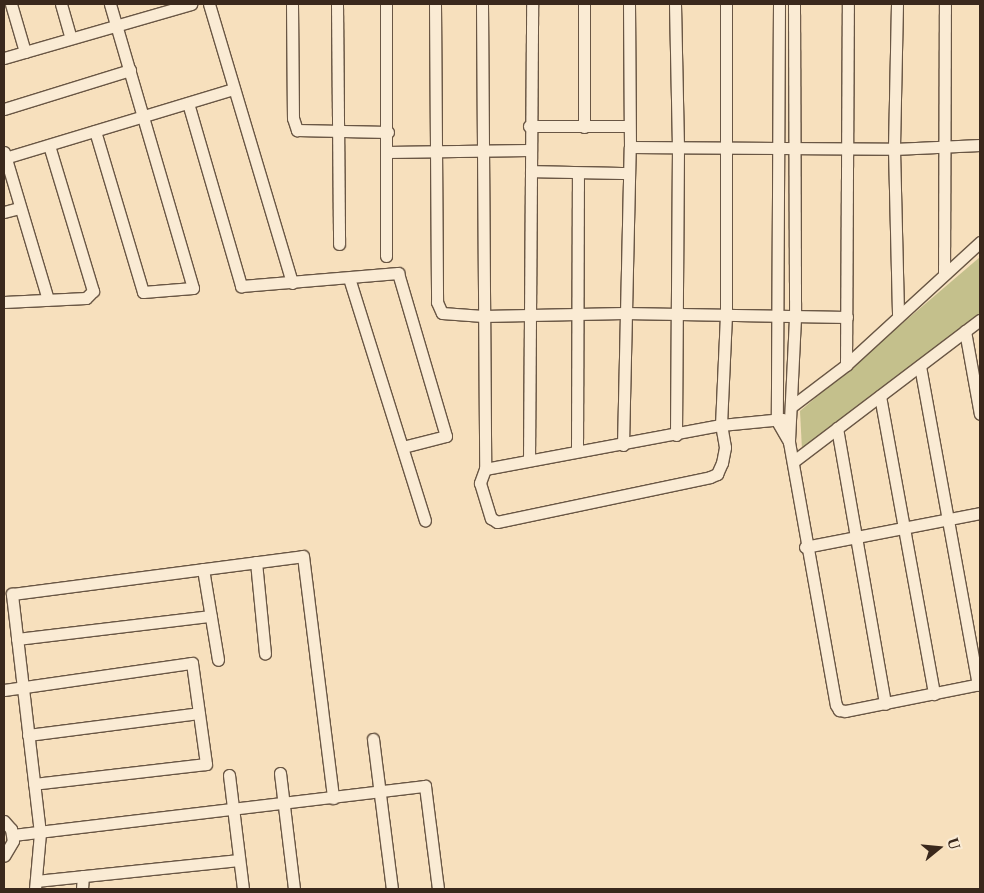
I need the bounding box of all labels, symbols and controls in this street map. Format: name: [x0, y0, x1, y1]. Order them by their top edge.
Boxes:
north arrow: [914, 823, 964, 873]
text: U: [943, 836, 964, 852]

